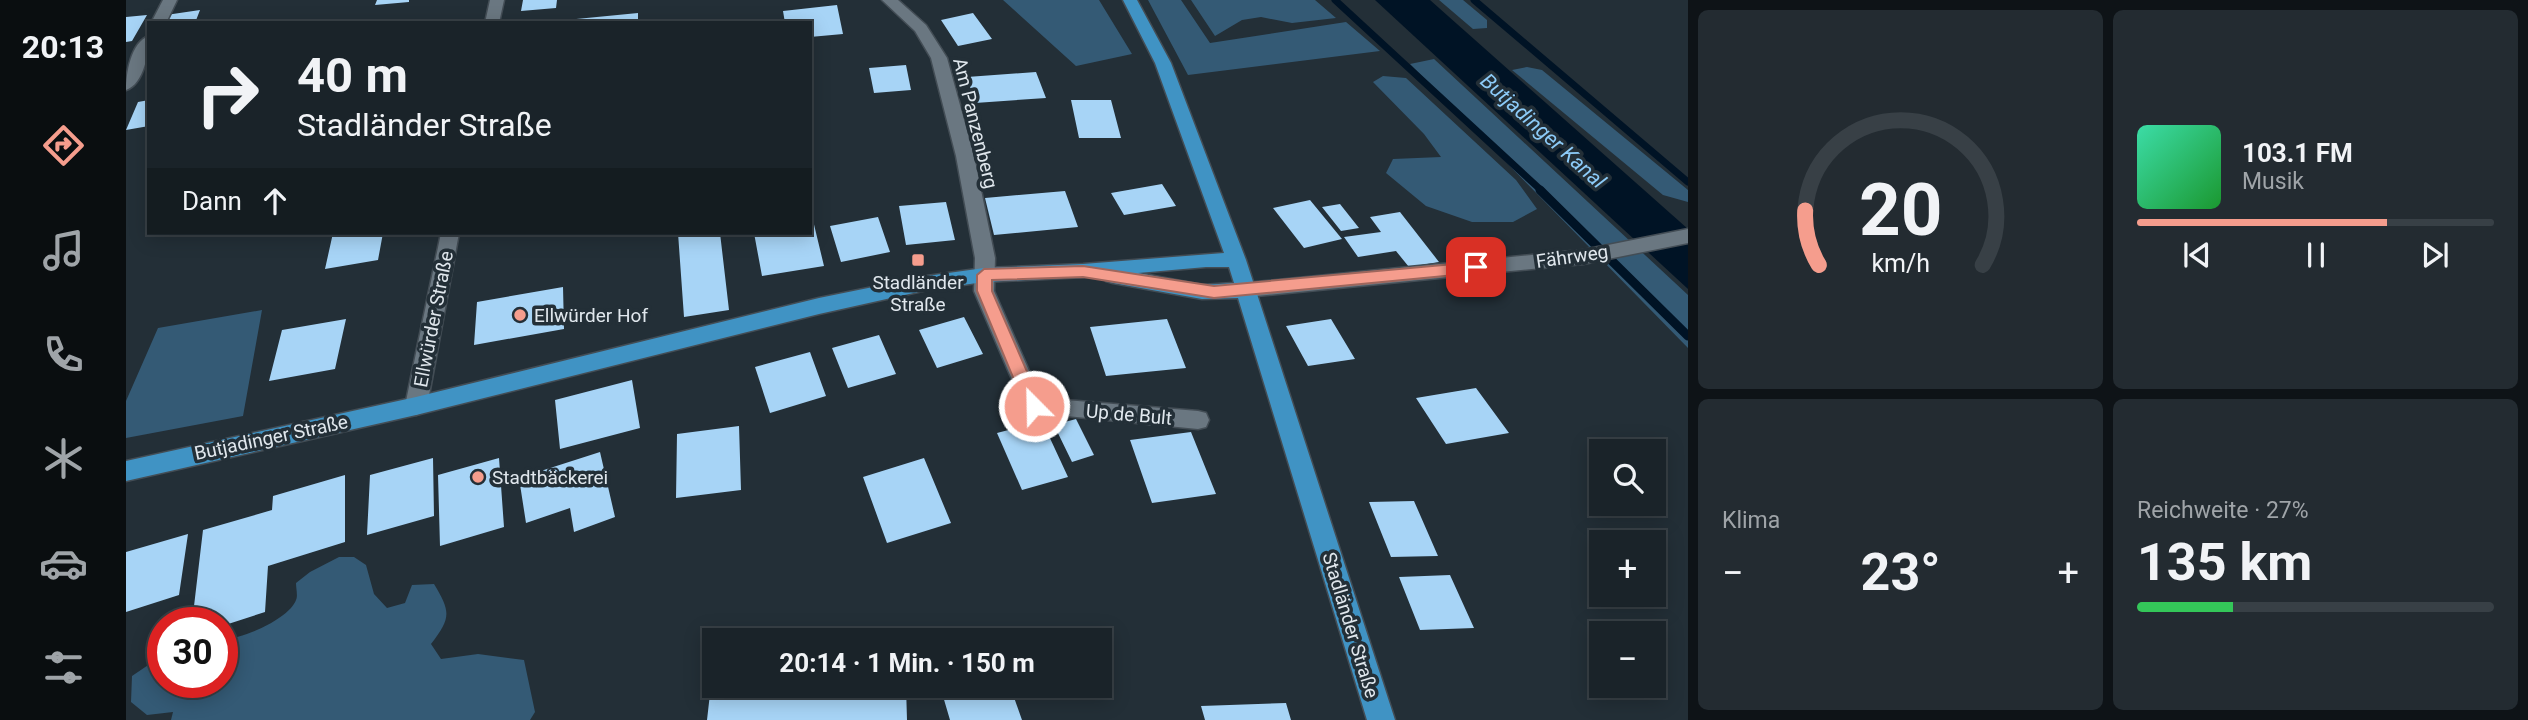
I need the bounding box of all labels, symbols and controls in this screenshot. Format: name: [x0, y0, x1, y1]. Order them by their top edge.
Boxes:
text: 20:13: [22, 28, 104, 66]
text: 40 m: [297, 47, 408, 104]
icon: right: [182, 49, 273, 140]
street label: Am Panzenberg: [948, 55, 1003, 191]
water label: Butjadinger Kanal: [1476, 69, 1611, 194]
text: Stadländer Straße: [297, 106, 552, 144]
icon: directions: [39, 121, 88, 170]
text: 103.1 FM: [2242, 138, 2353, 168]
text: 20: [1859, 168, 1942, 254]
text: Musik: [2242, 168, 2304, 195]
icon: ahead: [256, 182, 294, 220]
text: Dann: [182, 186, 242, 216]
icon: music: [39, 226, 88, 275]
icon: previous: [2178, 236, 2216, 274]
icon: pause: [2297, 236, 2335, 274]
icon: next: [2416, 236, 2454, 274]
pin: [1446, 237, 1506, 297]
street label: Fährweg: [1535, 240, 1610, 273]
icon: arrive: [1457, 248, 1495, 286]
street label: Ellwürder Straße: [409, 249, 458, 389]
text: km/h: [1871, 249, 1930, 278]
marker: Stadländer Straße: [910, 252, 926, 268]
place label: Stadländer Straße: [872, 271, 964, 316]
place label: Ellwürder Hof: [534, 304, 648, 327]
marker: Ellwürder Hof: [512, 307, 528, 323]
icon: phone: [39, 330, 88, 379]
position arrow: [997, 369, 1071, 443]
street label: Up de Bult: [1085, 399, 1173, 430]
street label: Butjadinger Straße: [192, 410, 350, 465]
icon: climate: [39, 434, 88, 483]
map controls: [1589, 439, 1666, 698]
button: search: [1589, 439, 1666, 516]
place label: Stadtbäckerei: [492, 466, 608, 489]
marker: Stadtbäckerei: [470, 469, 486, 485]
text: Reichweite · 27%: [2137, 497, 2309, 524]
text: Klima: [1722, 507, 1780, 534]
button: +: [1589, 530, 1666, 607]
text: 135 km: [2137, 532, 2312, 593]
icon: car: [39, 539, 88, 588]
text: 23°: [1861, 542, 1941, 603]
street label: Stadländer Straße: [1317, 549, 1384, 701]
text: −: [1722, 551, 1744, 595]
text: +: [2057, 551, 2079, 595]
speed limit sign: 30: [147, 607, 238, 698]
button: −: [1589, 621, 1666, 698]
icon: filters: [39, 643, 88, 692]
text: 20:14 · 1 Min. · 150 m: [779, 648, 1035, 678]

